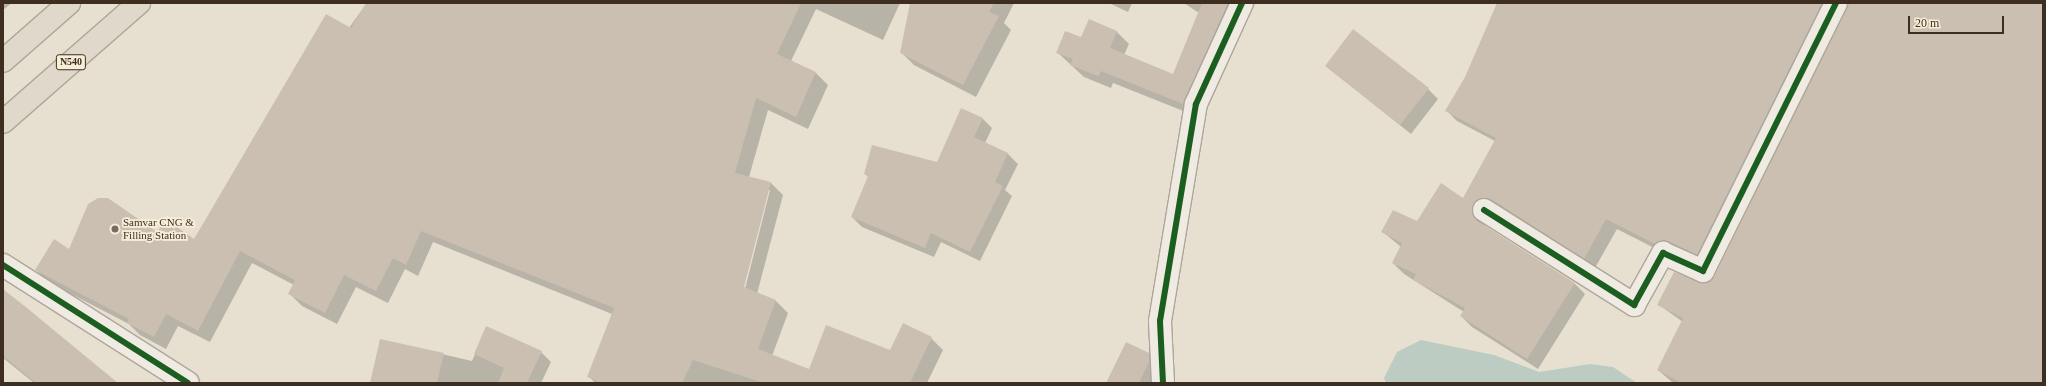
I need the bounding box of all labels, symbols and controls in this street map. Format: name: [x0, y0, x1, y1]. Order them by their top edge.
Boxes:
scale bar: [1910, 8, 2006, 34]
text: 20 m: [1915, 16, 1939, 30]
road number: N540: [55, 54, 87, 70]
place label: Samvar CNG & Filling Station: [123, 216, 194, 242]
marker: Samvar CNG & Filling Station: [110, 224, 120, 234]

